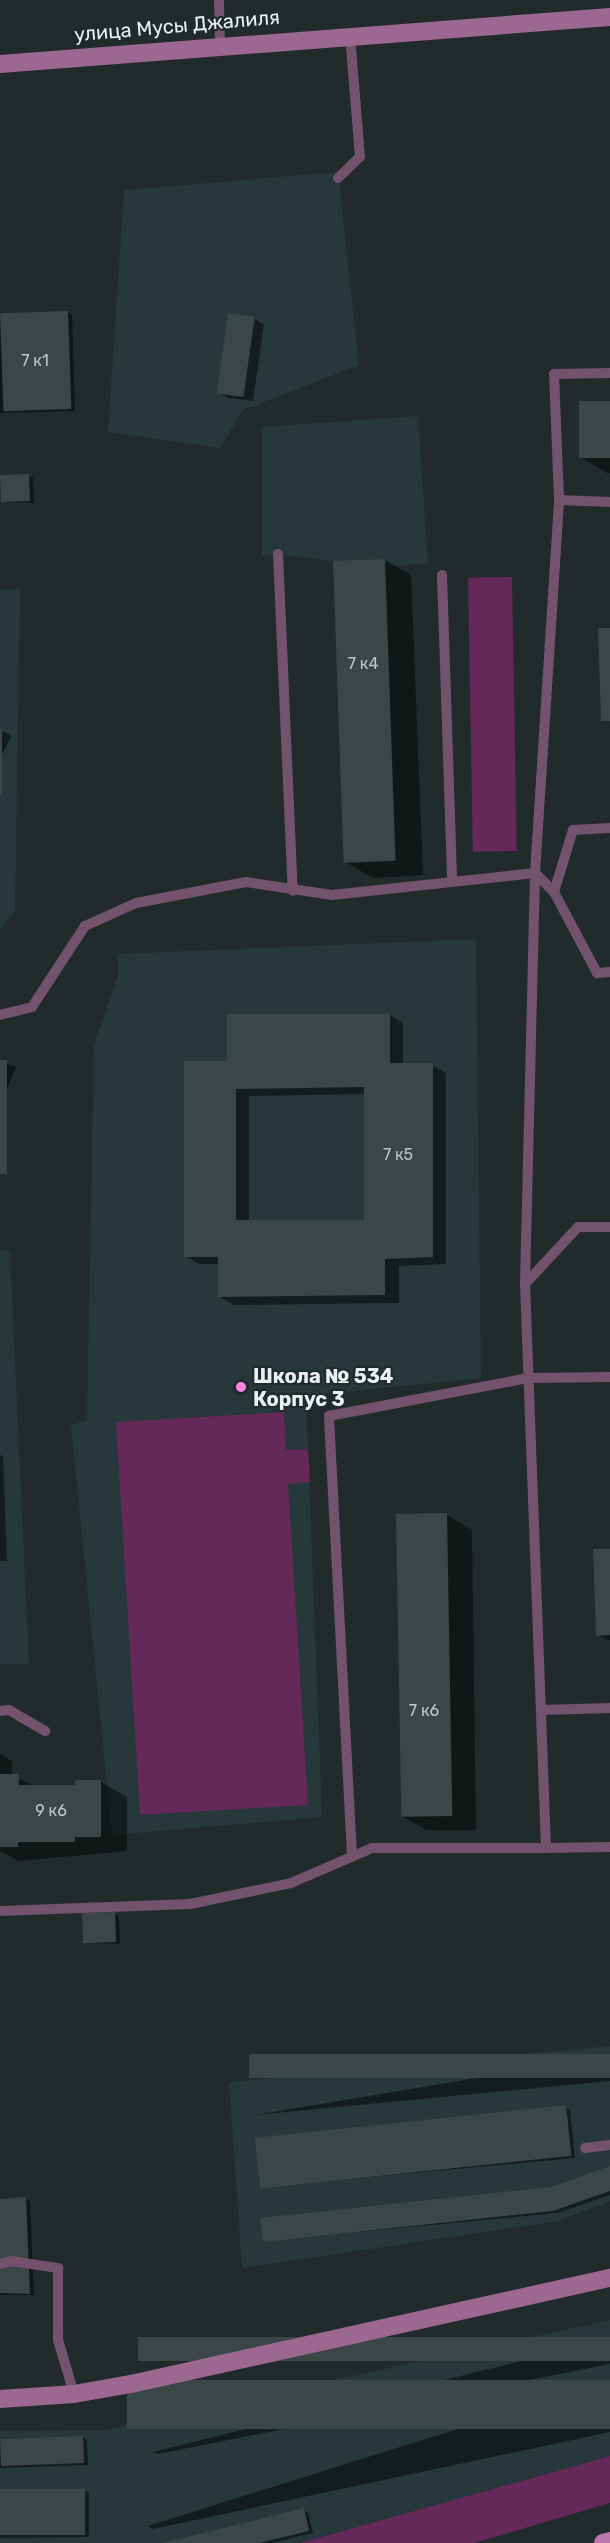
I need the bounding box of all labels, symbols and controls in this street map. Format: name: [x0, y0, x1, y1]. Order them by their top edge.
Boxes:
street label: улица Мусы Джалиля: [73, 5, 281, 47]
house number: 7 к1: [21, 351, 49, 371]
house number: 7 к4: [348, 654, 378, 674]
house number: 7 к5: [383, 1145, 413, 1165]
place label: Школа № 534 Корпус 3: [253, 1364, 394, 1411]
marker: Школа № 534 Корпус 3: [234, 1380, 248, 1394]
house number: 7 к6: [409, 1701, 439, 1721]
house number: 9 к6: [35, 1801, 67, 1821]

